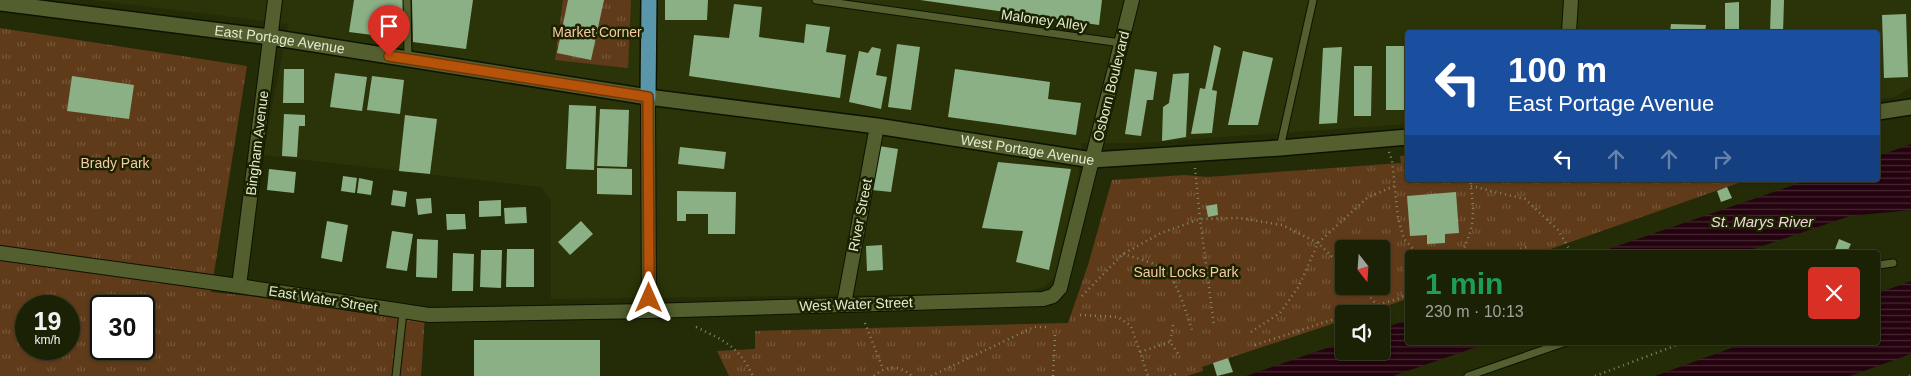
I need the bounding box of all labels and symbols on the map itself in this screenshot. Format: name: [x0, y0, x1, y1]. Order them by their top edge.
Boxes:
pin: [368, 5, 410, 56]
street label: Maloney Alley: [1000, 6, 1088, 34]
street label: East Portage Avenue: [214, 22, 346, 57]
park label: Market Corner: [552, 24, 642, 40]
street label: Osborn Boulevard: [1090, 29, 1132, 143]
street label: Bingham Avenue: [243, 89, 271, 196]
street label: West Portage Avenue: [959, 131, 1096, 168]
park label: Brady Park: [80, 155, 151, 171]
street label: River Street: [845, 177, 875, 253]
water label: St. Marys River: [1711, 213, 1814, 230]
north arrow: [1335, 240, 1390, 295]
park label: Sault Locks Park: [1133, 264, 1240, 280]
position arrow: [622, 271, 674, 323]
street label: East Water Street: [267, 282, 379, 316]
street label: West Water Street: [799, 294, 913, 314]
speed limit sign: 30: [90, 295, 155, 360]

